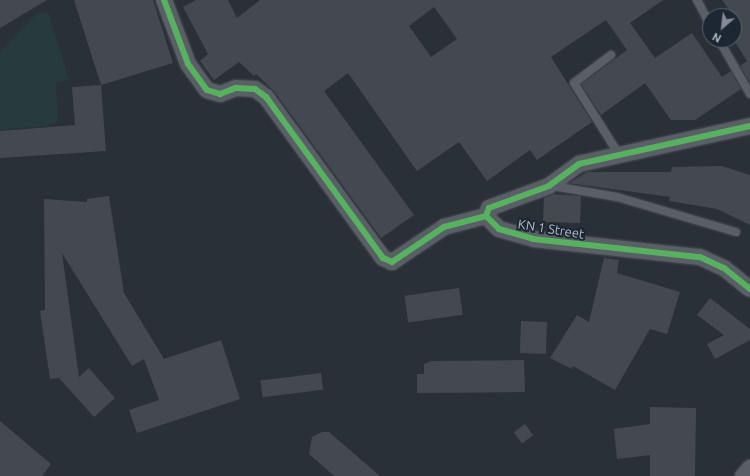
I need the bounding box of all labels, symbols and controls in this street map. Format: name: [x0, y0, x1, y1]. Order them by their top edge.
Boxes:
north arrow: [702, 8, 742, 48]
text: N: [710, 30, 723, 45]
street label: KN 1 Street: [517, 216, 585, 242]

